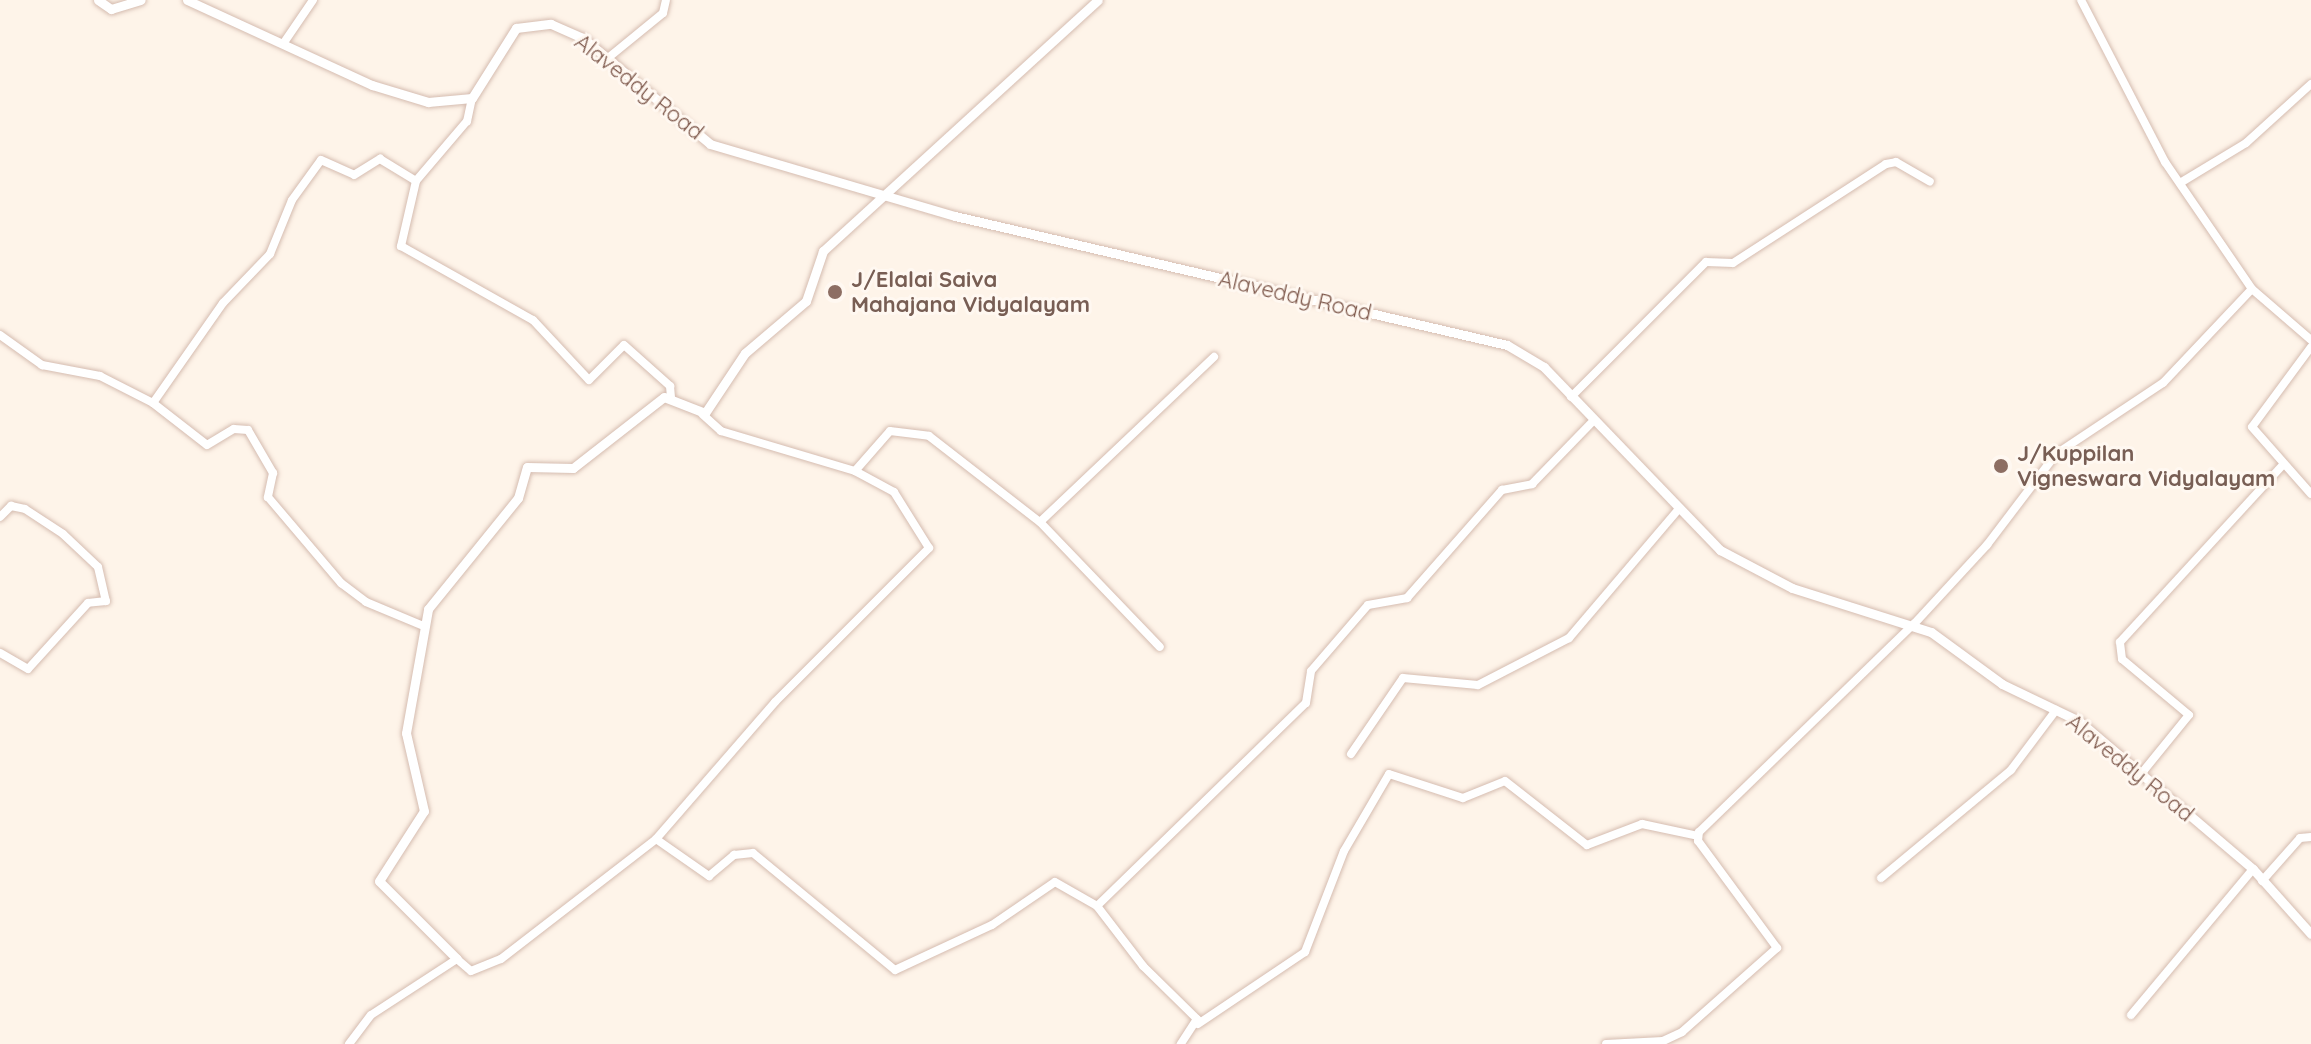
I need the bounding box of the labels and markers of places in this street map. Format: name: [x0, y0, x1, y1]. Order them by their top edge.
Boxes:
place label: J/Elalai Saiva Mahajana Vidyalayam: [851, 266, 1090, 318]
marker: J/Elalai Saiva Mahajana Vidyalayam: [826, 283, 844, 301]
place label: J/Kuppilan Vigneswara Vidyalayam: [2017, 440, 2275, 492]
marker: J/Kuppilan Vigneswara Vidyalayam: [1992, 457, 2010, 475]

